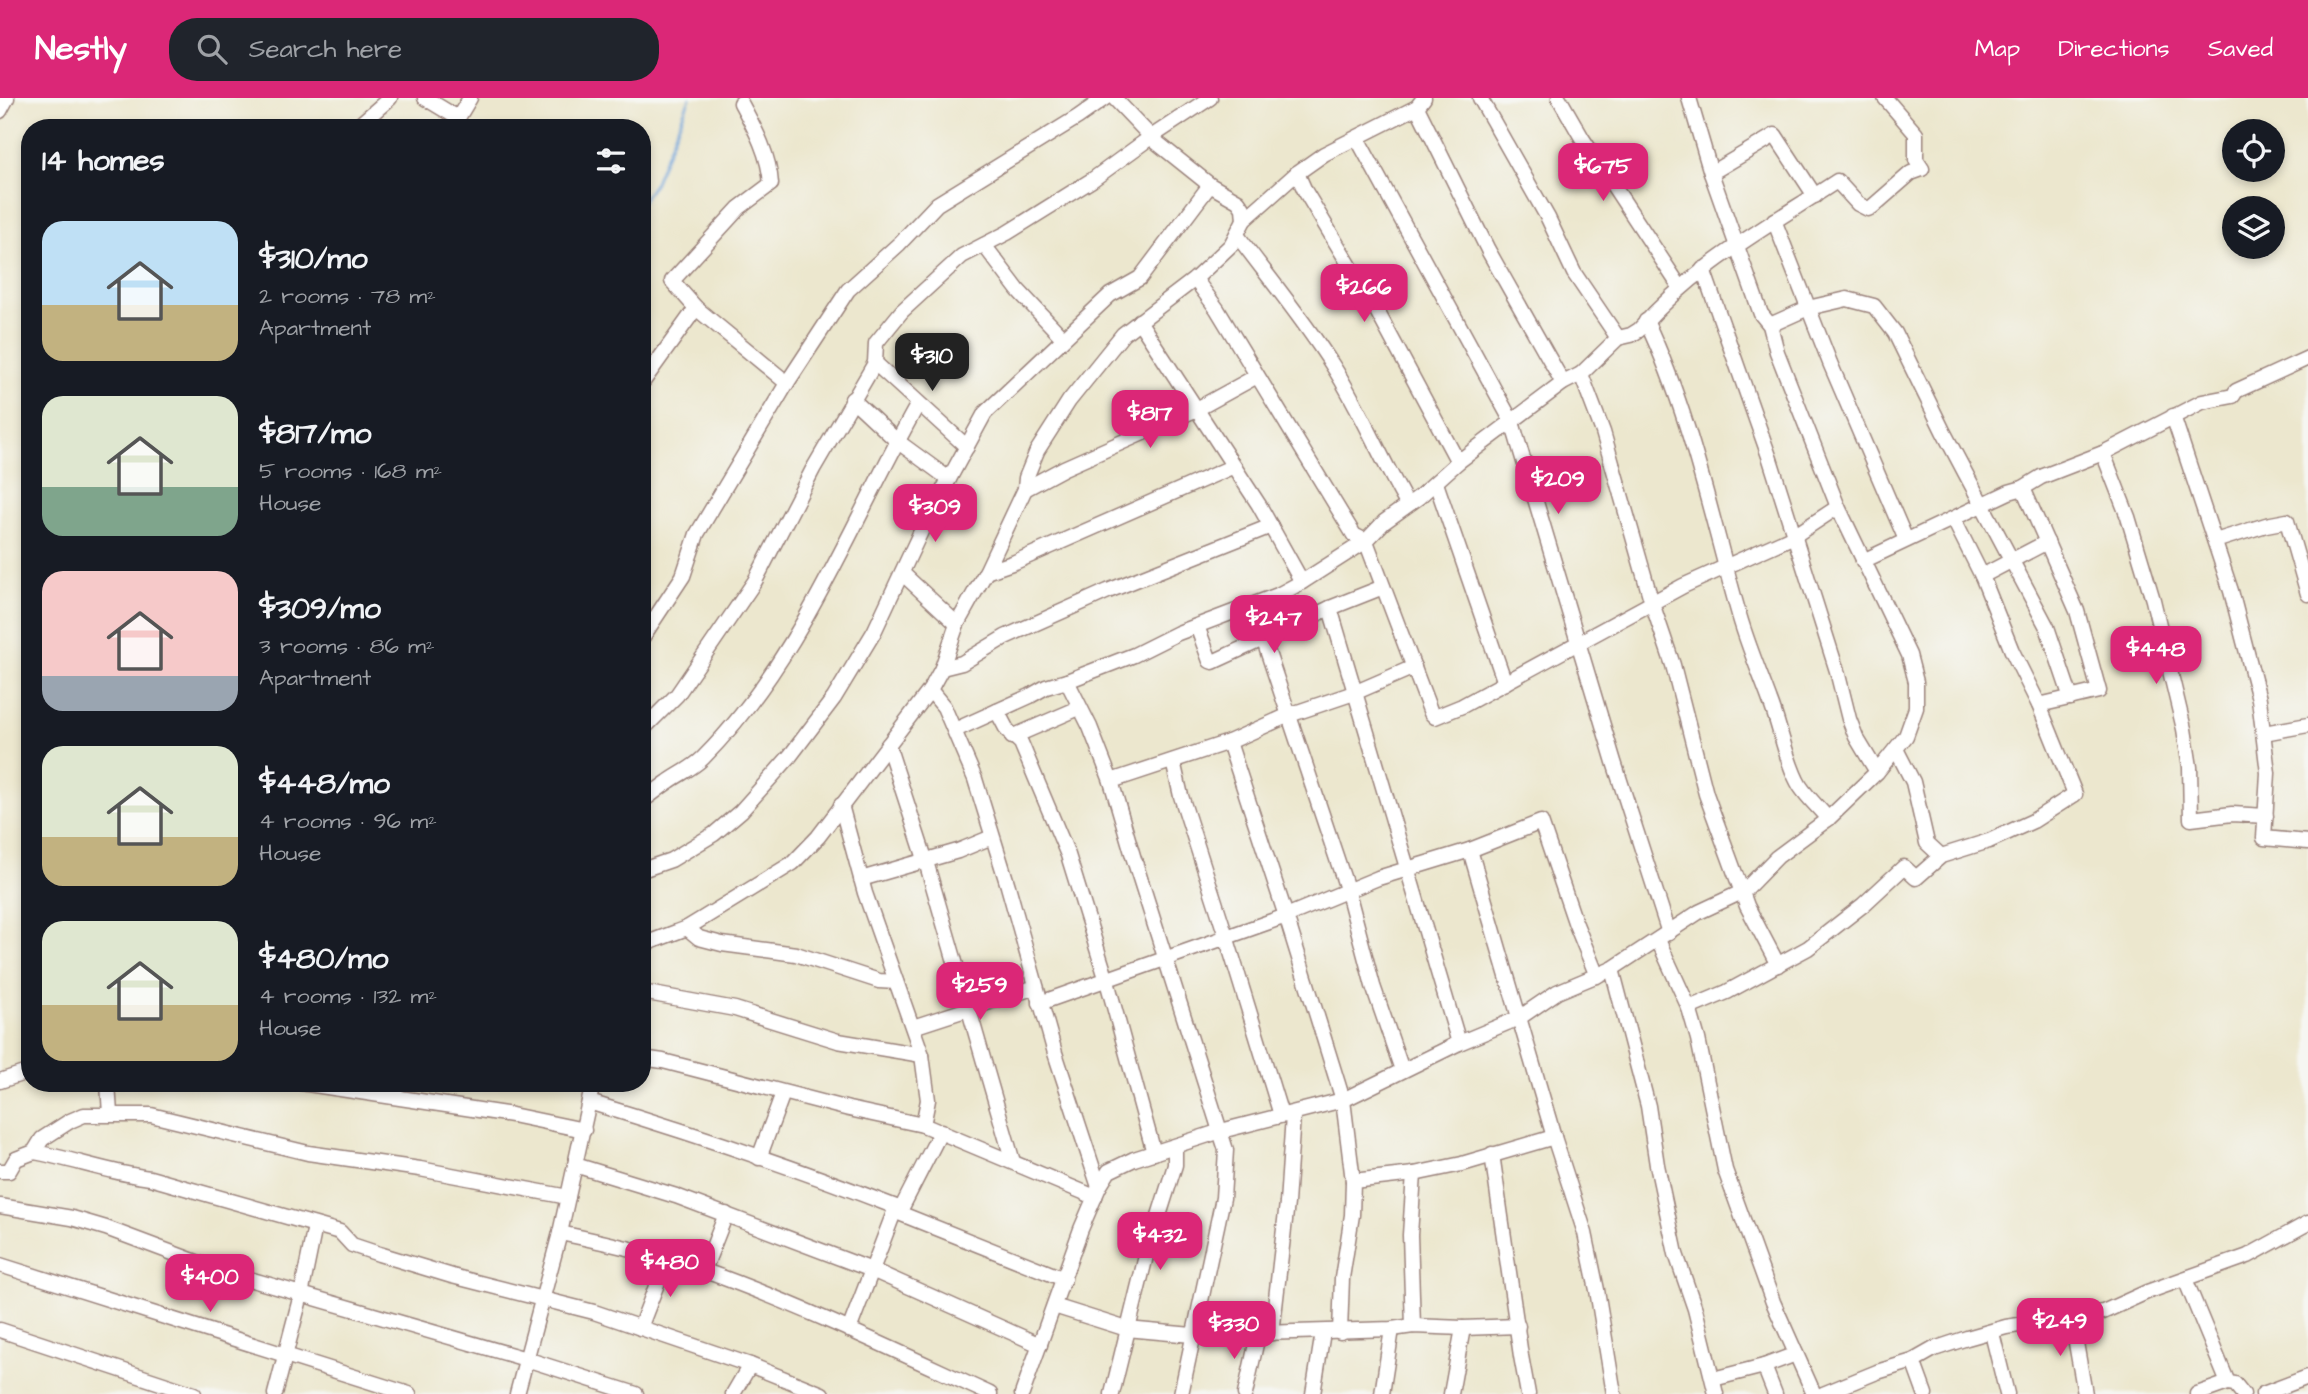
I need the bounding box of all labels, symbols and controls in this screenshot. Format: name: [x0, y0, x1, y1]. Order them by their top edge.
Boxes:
search box: [169, 18, 659, 81]
text: Nestly: [35, 26, 127, 72]
icon: search: [193, 30, 231, 68]
text: Search here: [249, 31, 402, 67]
text: Map: [1975, 32, 2020, 66]
text: Directions: [2058, 32, 2170, 66]
text: Saved: [2208, 32, 2273, 66]
map controls: [2222, 119, 2285, 259]
button: locate: [2222, 119, 2285, 182]
text: 14 homes: [42, 140, 165, 182]
icon: filters: [592, 142, 630, 180]
pin: $675: [1562, 144, 1644, 203]
text: $675: [1574, 150, 1632, 182]
button: layers: [2222, 196, 2285, 259]
text: $310/mo: [259, 238, 368, 280]
icon: home: [98, 249, 182, 333]
pin: $266: [1323, 264, 1405, 324]
text: $266: [1337, 271, 1391, 303]
text: 2 rooms · 78 m²: [259, 280, 436, 312]
text: Apartment: [259, 312, 371, 344]
pin: $310: [891, 334, 973, 393]
text: $310: [911, 340, 953, 372]
pin: $817: [1109, 390, 1191, 450]
text: $817: [1128, 397, 1172, 429]
text: $817/mo: [259, 413, 371, 455]
icon: home: [98, 424, 182, 508]
text: 5 rooms · 168 m²: [259, 455, 442, 487]
pin: $209: [1517, 456, 1599, 516]
text: $209: [1531, 463, 1585, 495]
pin: $309: [894, 484, 976, 544]
text: House: [259, 487, 322, 519]
text: $309: [909, 491, 961, 523]
text: $309/mo: [259, 588, 381, 630]
pin: $247: [1233, 596, 1315, 655]
icon: home: [98, 599, 182, 683]
text: $247: [1246, 602, 1302, 634]
pin: $448: [2115, 626, 2197, 686]
text: 3 rooms · 86 m²: [259, 630, 435, 662]
text: $448: [2126, 633, 2186, 665]
text: Apartment: [259, 662, 371, 694]
text: $448/mo: [259, 763, 390, 805]
icon: home: [98, 774, 182, 858]
text: 4 rooms · 96 m²: [259, 805, 437, 837]
text: House: [259, 837, 322, 869]
text: $480/mo: [259, 938, 388, 980]
icon: home: [98, 949, 182, 1033]
pin: $259: [939, 962, 1021, 1022]
text: $259: [952, 969, 1008, 1001]
text: 4 rooms · 132 m²: [259, 980, 437, 1012]
text: House: [259, 1012, 322, 1044]
pin: $432: [1119, 1212, 1201, 1272]
text: $432: [1133, 1219, 1187, 1251]
pin: $480: [629, 1240, 711, 1299]
text: $480: [641, 1246, 699, 1278]
pin: $400: [169, 1254, 251, 1314]
text: $400: [181, 1261, 239, 1293]
pin: $249: [2019, 1298, 2101, 1358]
pin: $330: [1193, 1302, 1275, 1361]
text: $249: [2033, 1305, 2087, 1337]
text: $330: [1209, 1308, 1259, 1340]

